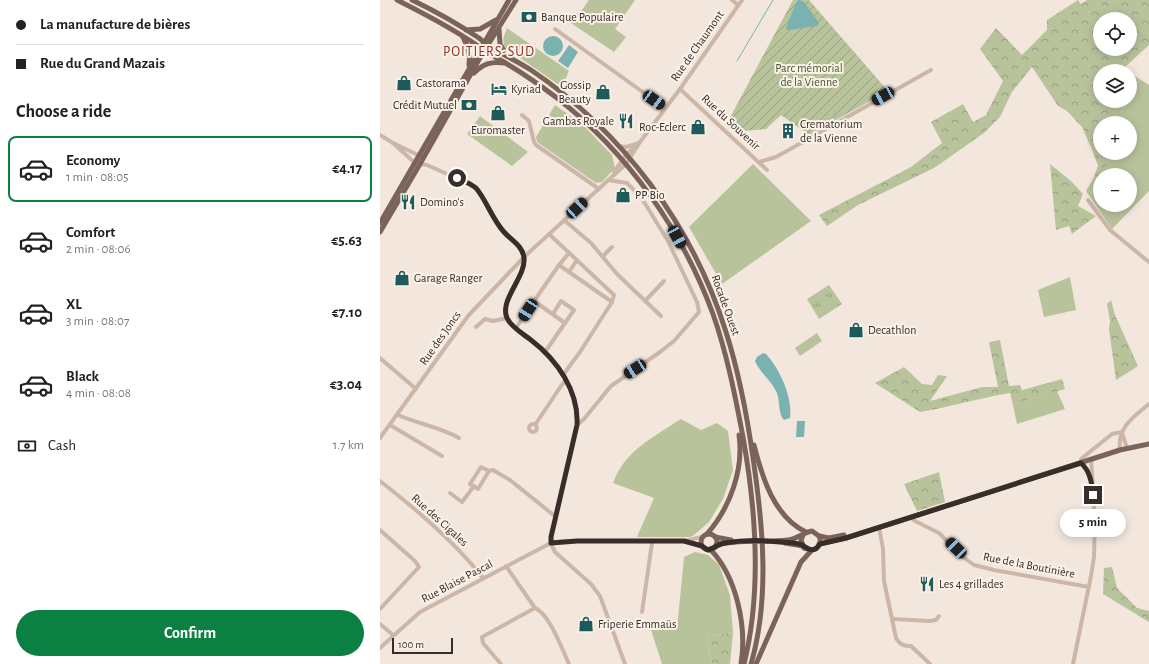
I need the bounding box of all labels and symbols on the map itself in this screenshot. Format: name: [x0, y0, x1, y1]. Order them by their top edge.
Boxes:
bank icon: Banque Populaire: [520, 8, 538, 26]
street label: Rue de Chaumont: [668, 8, 726, 84]
place label: Banque Populaire: [541, 11, 623, 23]
district label: POITIERS-SUD: [443, 45, 535, 59]
park label: Parc mémorial de la Vienne: [775, 62, 843, 88]
shop icon: Castorama: [395, 74, 413, 92]
place label: Castorama: [416, 77, 466, 89]
place label: Gossip Beauty: [559, 79, 591, 106]
hotel icon: Kyriad: [490, 80, 508, 98]
place label: Kyriad: [511, 83, 541, 96]
shop icon: Gossip Beauty: [594, 83, 612, 101]
car: [870, 85, 896, 107]
car: [641, 88, 667, 112]
street label: Rue du Souvenir: [699, 92, 763, 152]
bank icon: Crédit Mutuel: [460, 96, 478, 114]
place label: Crédit Mutuel: [393, 99, 457, 111]
shop icon: Euromaster: [489, 104, 507, 122]
restaurant icon: Gambas Royale: [617, 112, 635, 130]
place label: Gambas Royale: [543, 115, 614, 128]
shop icon: Roc-Eclerc: [689, 118, 707, 136]
place label: Crematorium de la Vienne: [800, 118, 862, 144]
place label: Roc-Eclerc: [639, 121, 686, 133]
building icon: Crematorium de la Vienne: [779, 122, 797, 140]
place label: Euromaster: [471, 124, 525, 136]
route start: [448, 169, 466, 187]
shop icon: PP Bio: [614, 186, 632, 204]
place label: PP Bio: [635, 189, 665, 201]
restaurant icon: Domino's: [399, 193, 417, 211]
car: [564, 195, 590, 221]
place label: Domino's: [420, 196, 464, 208]
car: [666, 224, 688, 250]
shop icon: Garage Ranger: [393, 269, 411, 287]
place label: Garage Ranger: [414, 272, 483, 284]
street label: Rocade Ouest: [710, 273, 743, 337]
car: [516, 297, 540, 323]
street label: Rue des Joncs: [417, 309, 463, 367]
shop icon: Decathlon: [847, 321, 865, 339]
place label: Decathlon: [868, 324, 916, 336]
car: [622, 357, 648, 381]
route end: [1084, 486, 1102, 504]
street label: Rue des Cigales: [409, 492, 471, 548]
callout: 5 min: [1060, 509, 1126, 537]
car: [943, 535, 969, 561]
street label: Rue de la Boutinière: [982, 550, 1076, 580]
street label: Rue Blaise Pascal: [419, 557, 495, 605]
restaurant icon: Les 4 grillades: [918, 575, 936, 593]
place label: Les 4 grillades: [939, 578, 1004, 590]
shop icon: Friperie Emmaüs: [577, 615, 595, 633]
place label: Friperie Emmaüs: [598, 618, 676, 630]
scale bar: [392, 636, 453, 655]

